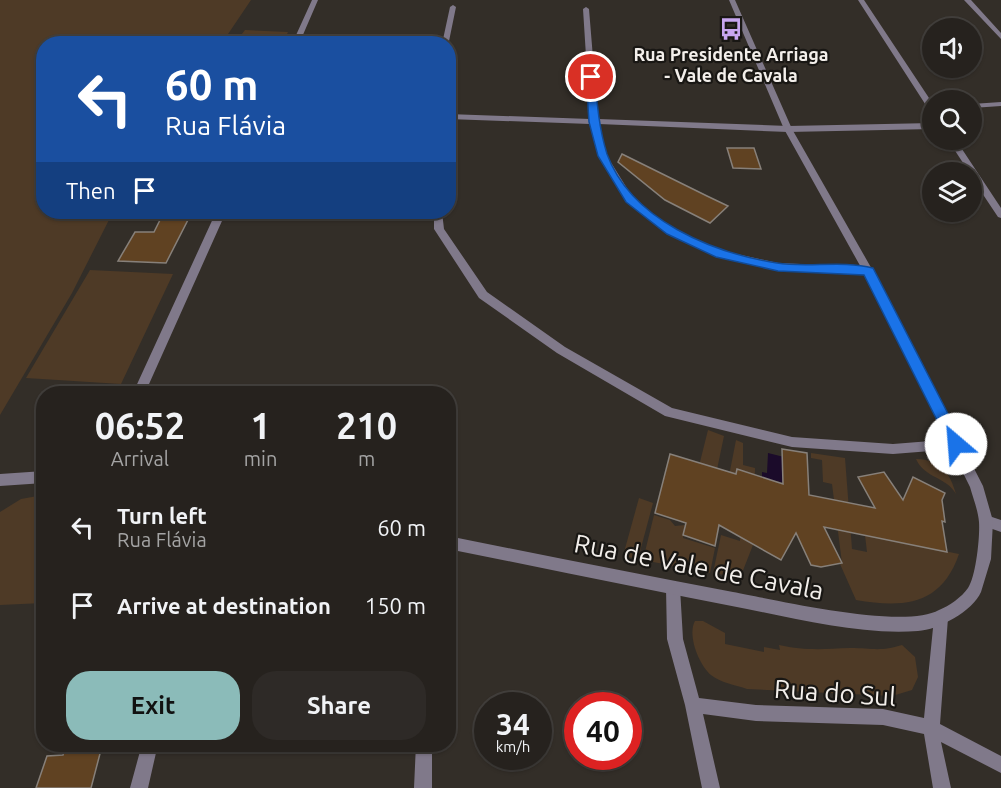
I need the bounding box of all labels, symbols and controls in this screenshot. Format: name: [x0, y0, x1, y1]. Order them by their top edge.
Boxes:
bus stop icon: Rua Presidente Arriaga - Vale de Cavala: [718, 16, 744, 42]
map controls: [922, 18, 982, 222]
button: sound: [922, 18, 982, 78]
place label: Rua Presidente Arriaga - Vale de Cavala: [633, 44, 829, 85]
pin: [565, 51, 616, 102]
icon: left: [66, 60, 144, 138]
icon: arrive: [574, 60, 607, 93]
text: 60 m: [165, 61, 259, 108]
button: search: [922, 90, 982, 150]
text: Rua Flávia: [165, 110, 286, 140]
button: layers: [922, 162, 982, 222]
icon: arrive: [128, 174, 161, 207]
text: Then: [66, 178, 116, 203]
text: 06:52: [95, 405, 185, 446]
text: 1: [250, 405, 271, 446]
text: 210: [336, 405, 397, 446]
position arrow: [924, 412, 988, 476]
text: Arrival: [111, 447, 169, 470]
text: min: [244, 447, 277, 470]
text: m: [358, 447, 375, 470]
text: Turn left: [117, 503, 207, 528]
icon: left: [66, 511, 99, 544]
text: 60 m: [377, 515, 426, 540]
text: Rua Flávia: [117, 528, 207, 551]
street label: Rua de Vale de Cavala: [572, 528, 826, 605]
icon: arrive: [66, 589, 99, 622]
text: Arrive at destination: [117, 593, 331, 618]
text: 150 m: [365, 593, 426, 618]
button: Exit: [66, 671, 240, 740]
button: Share: [252, 671, 426, 740]
street label: Rua do Sul: [773, 674, 897, 711]
speed limit sign: 40: [564, 692, 642, 770]
text: 34: [496, 707, 530, 741]
text: km/h: [496, 738, 530, 755]

